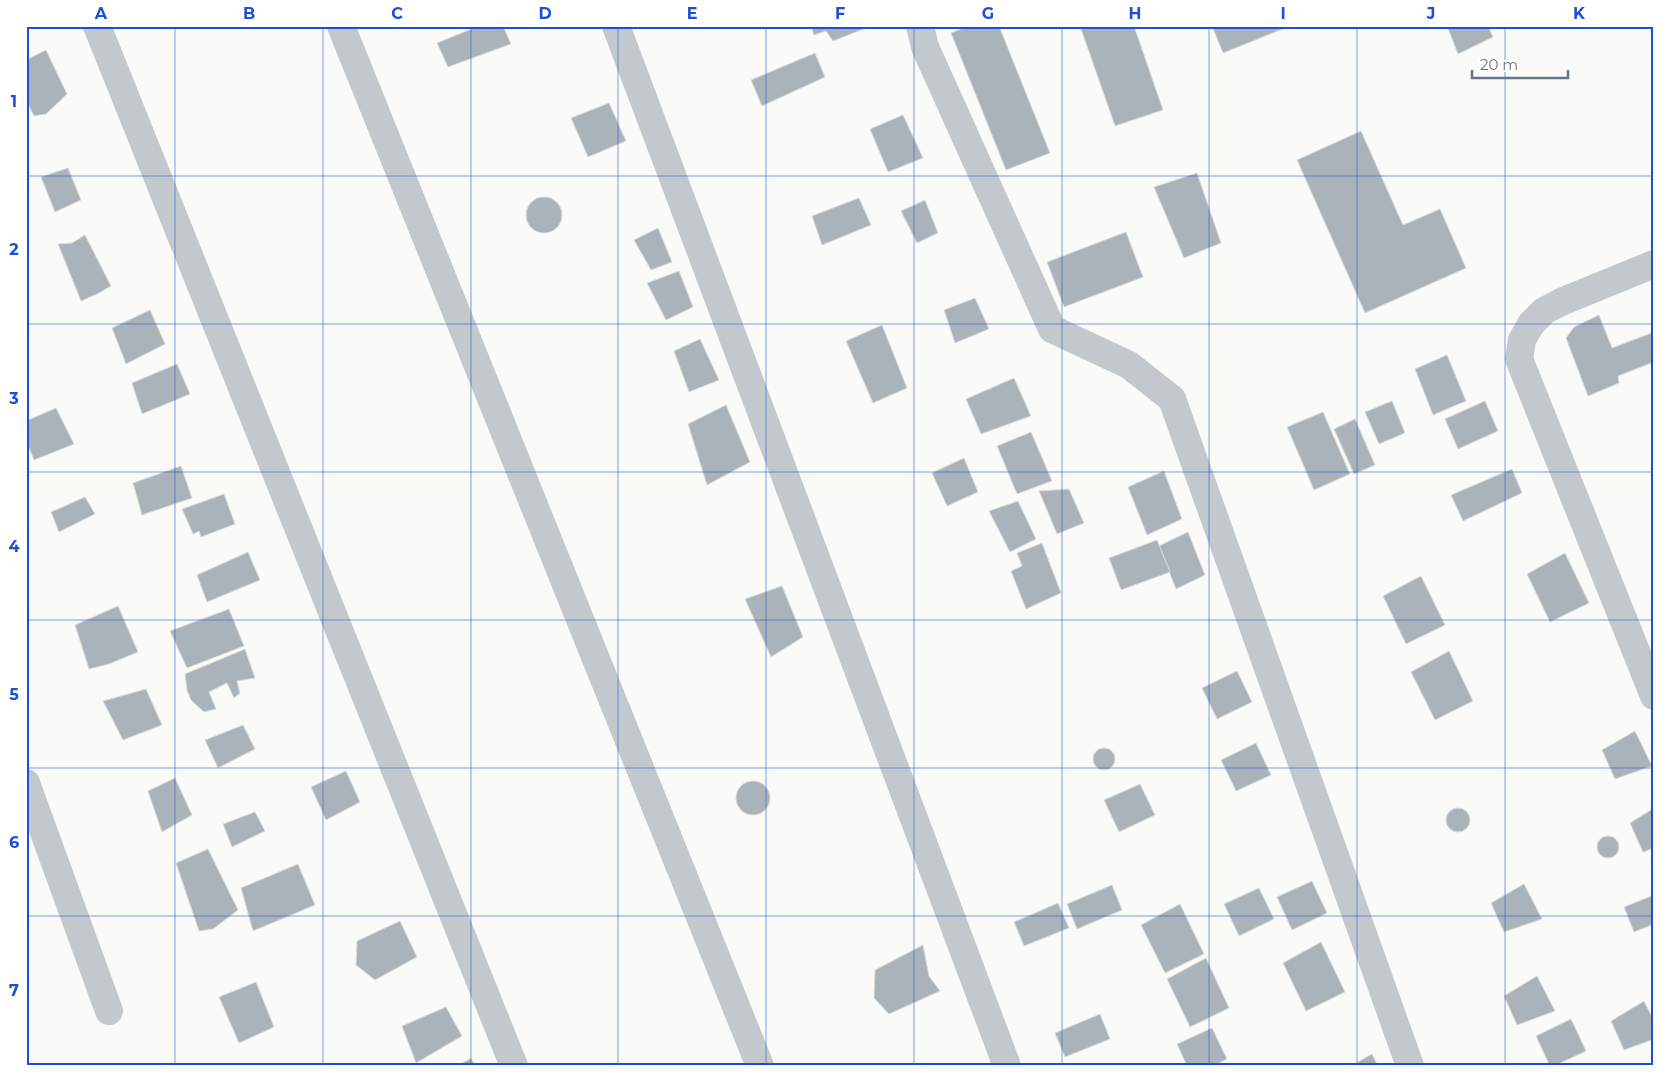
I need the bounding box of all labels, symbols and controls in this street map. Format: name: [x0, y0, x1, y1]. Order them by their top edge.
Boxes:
text: A: [94, 4, 108, 23]
text: B: [243, 4, 255, 23]
text: C: [391, 4, 403, 23]
text: D: [538, 4, 552, 23]
text: E: [687, 4, 697, 23]
text: F: [835, 4, 845, 23]
text: G: [982, 4, 994, 23]
text: H: [1129, 4, 1141, 23]
text: I: [1280, 4, 1286, 23]
text: J: [1426, 4, 1435, 23]
text: K: [1573, 4, 1586, 23]
scale bar: [1472, 48, 1569, 80]
text: 20 m: [1480, 55, 1518, 74]
text: 1: [11, 92, 17, 111]
text: 2: [9, 240, 19, 259]
text: 3: [8, 389, 19, 408]
text: 4: [8, 537, 20, 556]
text: 5: [9, 685, 19, 704]
text: 6: [9, 833, 19, 852]
text: 7: [9, 981, 19, 1000]

